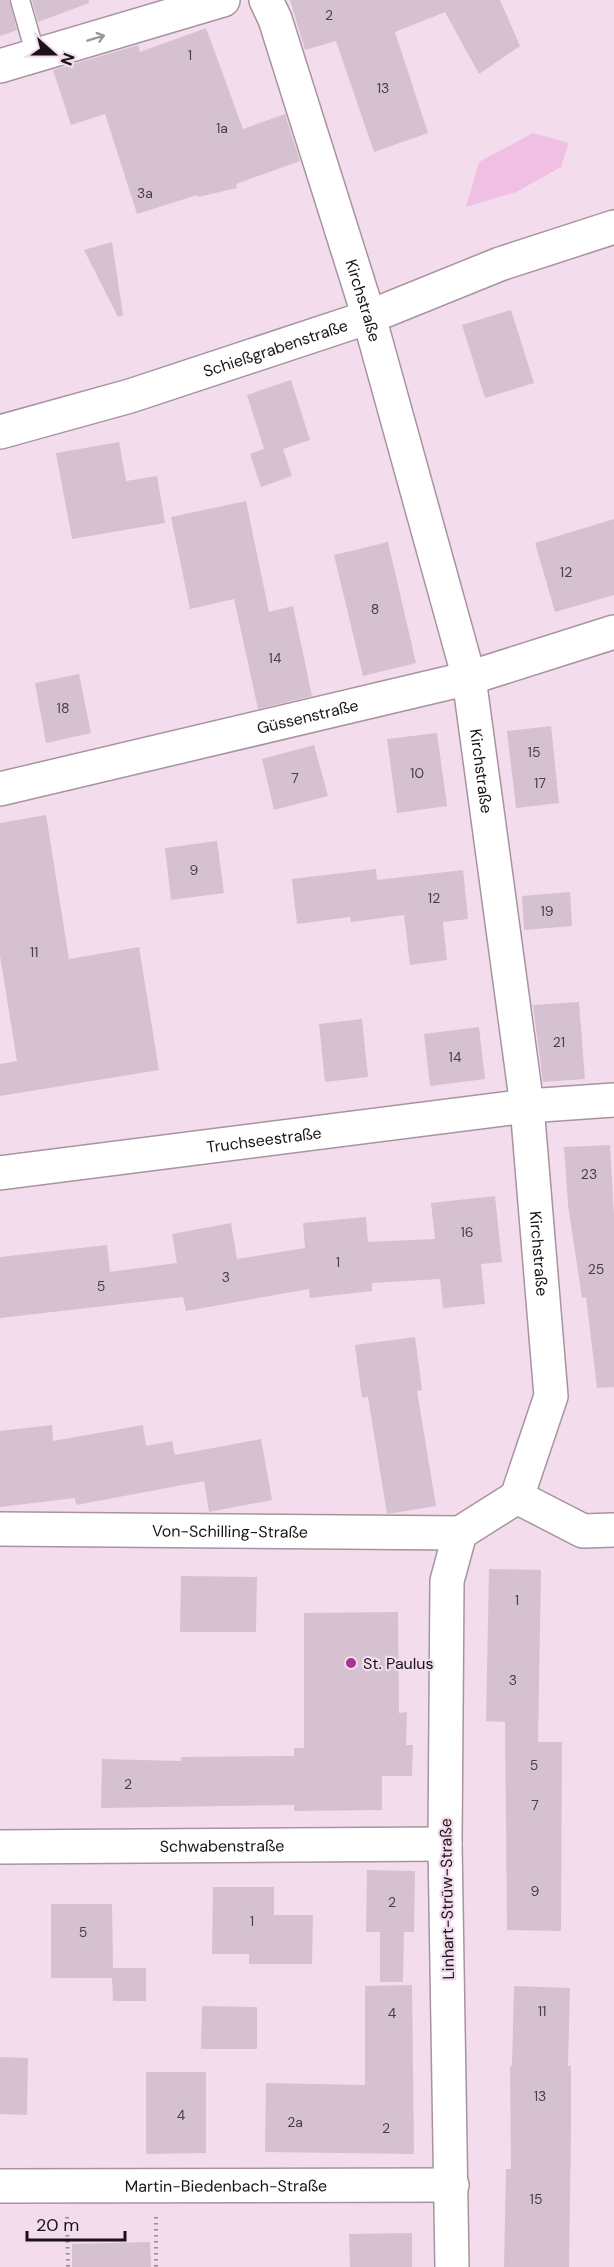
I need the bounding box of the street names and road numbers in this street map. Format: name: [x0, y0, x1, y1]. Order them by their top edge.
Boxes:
street label: Kirchstraße: [341, 257, 386, 344]
street label: Schießgrabenstraße: [200, 314, 350, 382]
street label: Güssenstraße: [255, 694, 360, 738]
street label: Kirchstraße: [465, 727, 498, 815]
street label: Truchseestraße: [205, 1122, 323, 1157]
street label: Kirchstraße: [525, 1210, 553, 1297]
street label: Von-Schilling-Straße: [152, 1520, 308, 1542]
street label: Linhart-Strüw-Straße: [435, 1818, 459, 1980]
street label: Schwabenstraße: [160, 1835, 284, 1856]
street label: Martin-Biedenbach-Straße: [125, 2175, 327, 2196]

